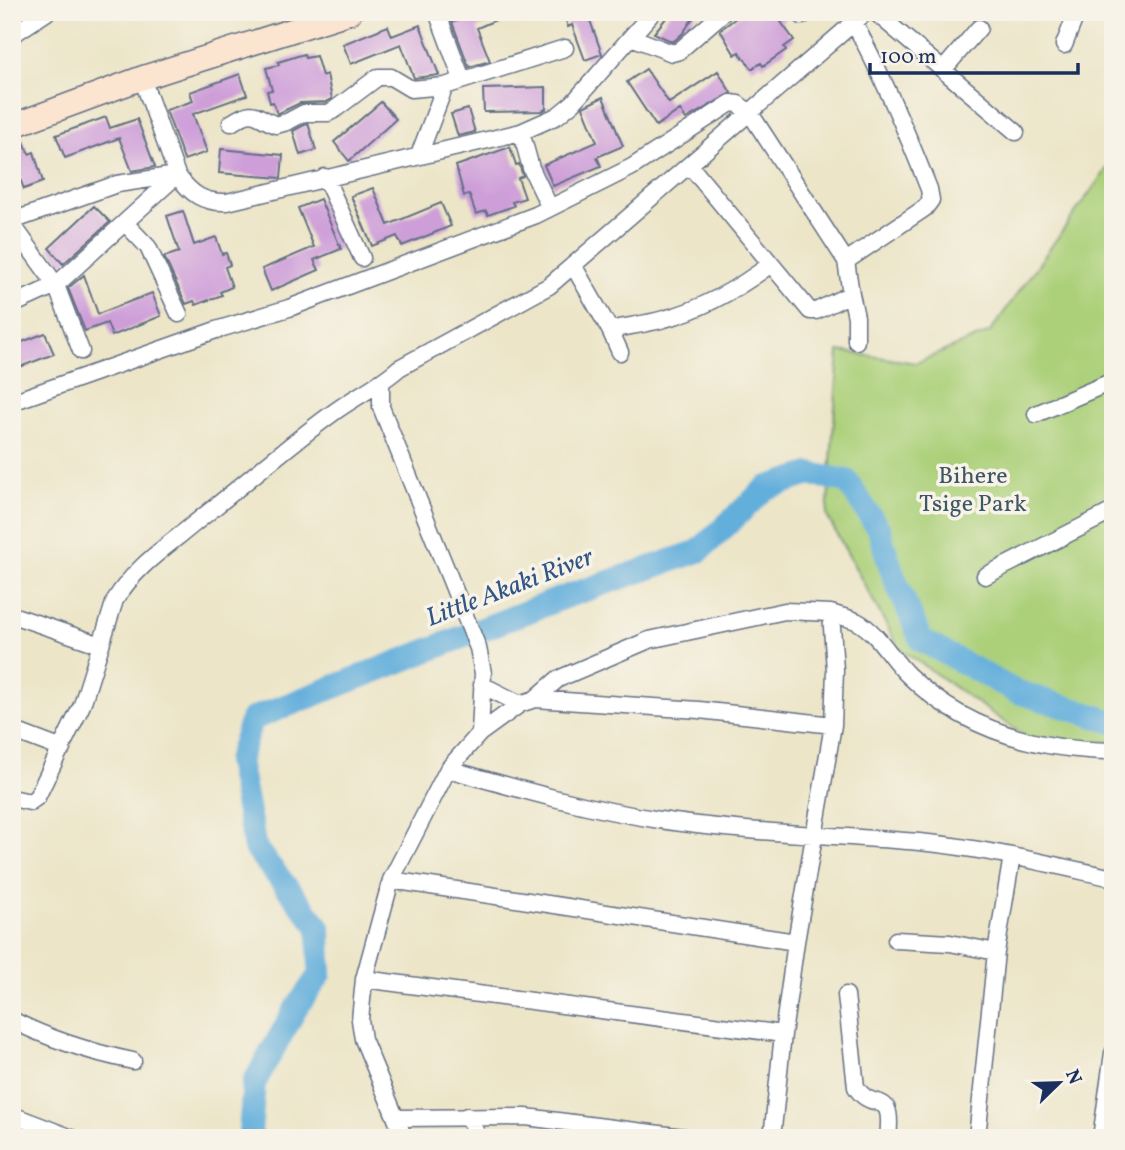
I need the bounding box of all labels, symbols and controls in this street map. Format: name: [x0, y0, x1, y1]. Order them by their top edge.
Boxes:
scale bar: [870, 32, 1078, 76]
text: 100 m: [880, 43, 937, 72]
park label: Bihere Tsige Park: [919, 460, 1027, 522]
water label: Little Akaki River: [421, 539, 599, 636]
north arrow: [1024, 1048, 1094, 1118]
text: N: [1058, 1066, 1088, 1089]

